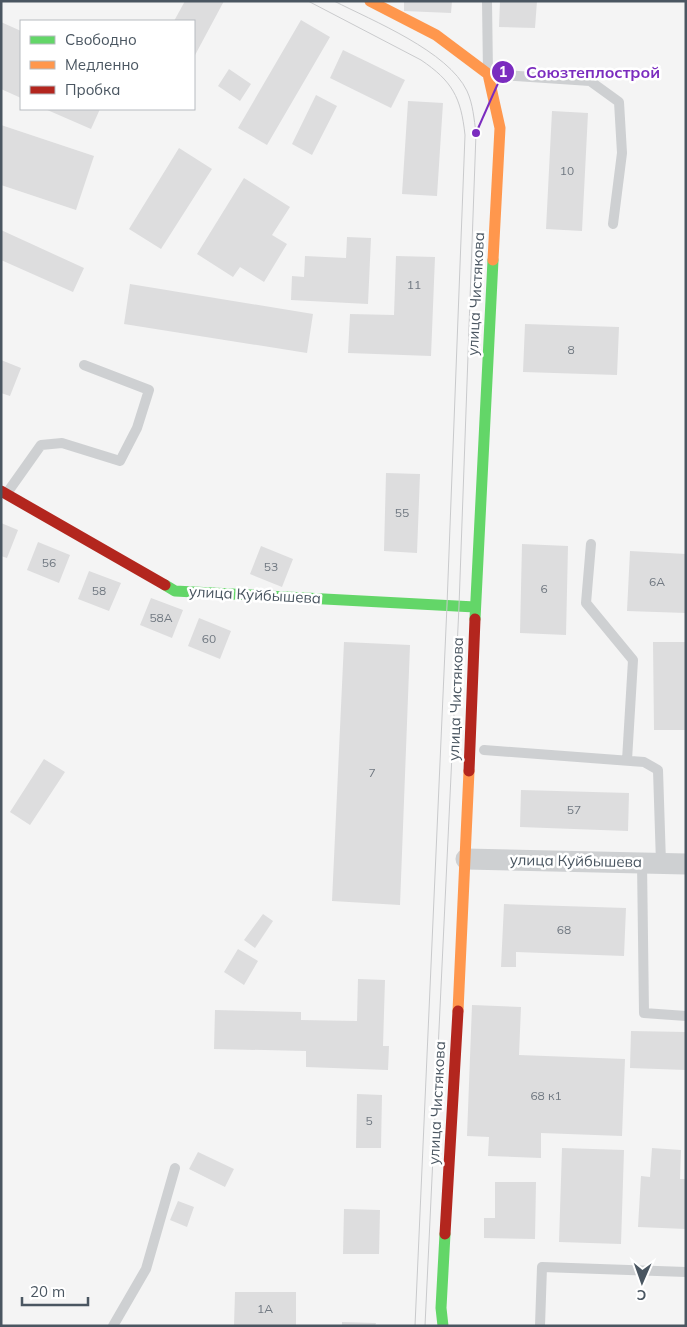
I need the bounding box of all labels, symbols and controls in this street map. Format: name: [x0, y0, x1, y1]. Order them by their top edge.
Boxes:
legend: [20, 20, 195, 110]
text: Свободно: [65, 30, 137, 49]
text: Медленно: [65, 55, 139, 74]
callout: Союзтеплострой: [490, 57, 670, 88]
text: 1: [498, 62, 508, 81]
text: Союзтеплострой: [526, 62, 660, 82]
text: Пробка: [65, 80, 120, 99]
house number: 10: [560, 163, 574, 178]
street label: улица Чистякова: [463, 232, 488, 356]
house number: 11: [407, 277, 421, 292]
house number: 8: [567, 342, 575, 357]
house number: 55: [395, 505, 409, 520]
house number: 56: [42, 555, 56, 570]
house number: 53: [264, 559, 278, 574]
house number: 6А: [649, 574, 665, 589]
house number: 6: [540, 581, 548, 596]
street label: улица Куйбышева: [189, 582, 322, 607]
house number: 58: [92, 583, 106, 598]
house number: 58А: [149, 610, 173, 625]
house number: 60: [202, 631, 216, 646]
street label: улица Чистякова: [444, 637, 467, 761]
house number: 7: [368, 765, 376, 780]
house number: 57: [567, 802, 581, 817]
street label: улица Куйбышева: [510, 850, 642, 871]
house number: 68: [557, 922, 571, 937]
street label: улица Чистякова: [424, 1041, 449, 1165]
house number: 68 к1: [530, 1088, 562, 1103]
house number: 5: [365, 1113, 373, 1128]
north arrow: [617, 1257, 667, 1307]
scale bar: [22, 1274, 89, 1306]
text: 20 m: [30, 1282, 65, 1301]
text: С: [636, 1286, 647, 1304]
house number: 1А: [257, 1301, 273, 1316]

